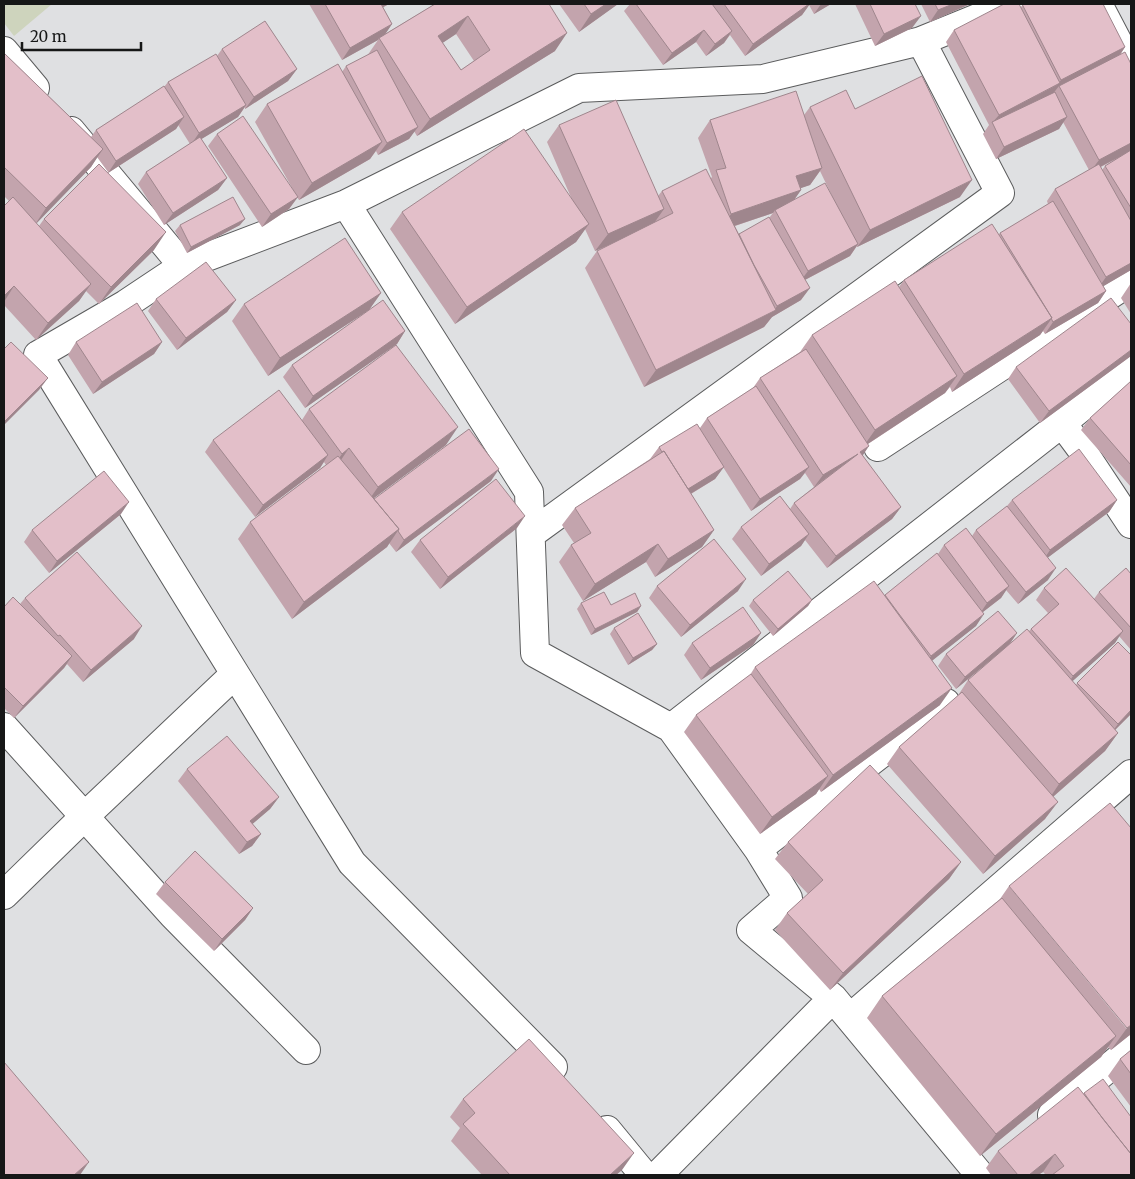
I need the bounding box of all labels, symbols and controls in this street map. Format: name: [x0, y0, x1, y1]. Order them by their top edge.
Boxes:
scale bar: [22, 20, 141, 52]
text: 20 m: [30, 27, 67, 46]

